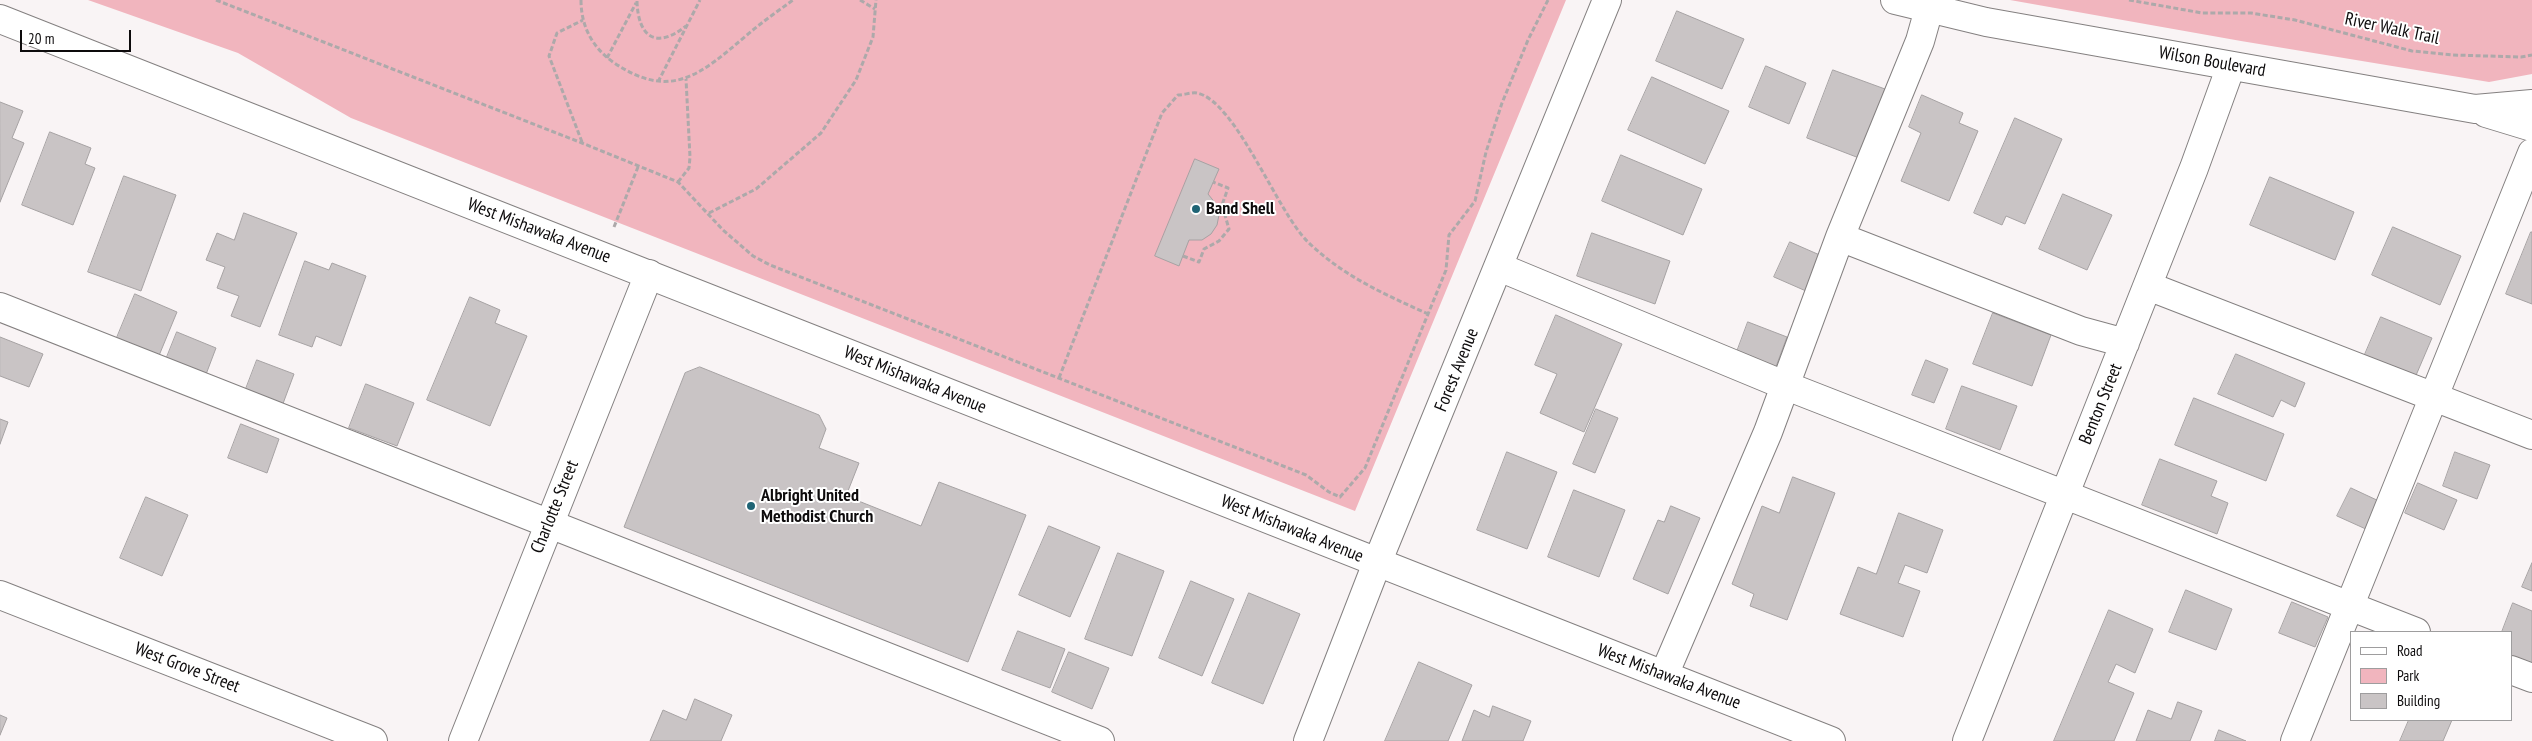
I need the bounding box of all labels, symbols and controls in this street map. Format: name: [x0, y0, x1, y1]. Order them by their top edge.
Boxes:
street label: River Walk Trail: [2343, 8, 2441, 50]
scale bar: [22, 20, 134, 52]
text: 20 m: [28, 29, 54, 48]
street label: Wilson Boulevard: [2157, 42, 2267, 82]
street label: West Mishawaka Avenue: [464, 194, 614, 268]
place label: Band Shell: [1206, 198, 1274, 220]
marker: Band Shell: [1190, 203, 1202, 215]
street label: Forest Avenue: [1431, 325, 1483, 415]
street label: West Mishawaka Avenue: [841, 342, 989, 418]
street label: Benton Street: [2075, 360, 2127, 448]
street label: Charlotte Street: [527, 457, 583, 557]
place label: Albright United Methodist Church: [761, 485, 873, 528]
street label: West Mishawaka Avenue: [1218, 491, 1366, 567]
marker: Albright United Methodist Church: [745, 500, 757, 512]
legend: [2350, 631, 2512, 721]
street label: West Grove Street: [131, 638, 243, 698]
street label: West Mishawaka Avenue: [1594, 640, 1744, 714]
text: Road: [2397, 641, 2423, 660]
text: Park: [2397, 666, 2419, 685]
text: Building: [2397, 691, 2440, 710]

